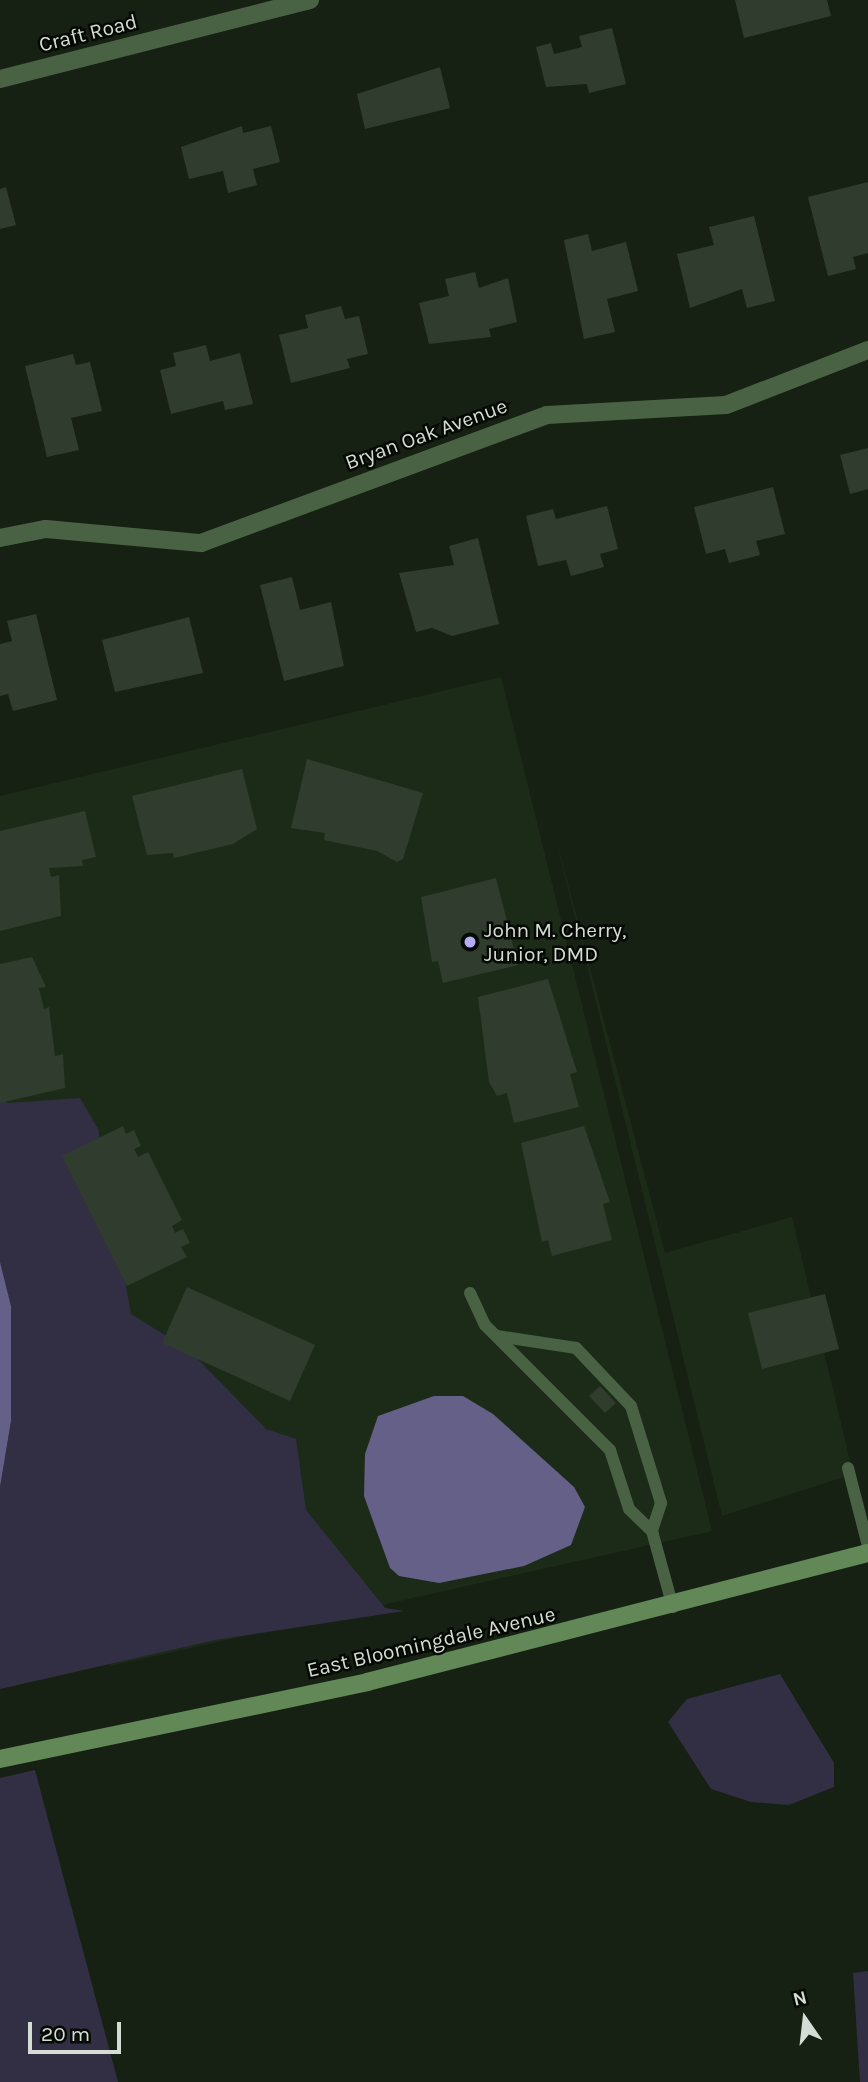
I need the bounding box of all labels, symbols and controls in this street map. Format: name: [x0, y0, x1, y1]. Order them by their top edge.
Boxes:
street label: Craft Road: [36, 9, 140, 57]
street label: Bryan Oak Avenue: [341, 393, 511, 475]
place label: John M. Cherry, Junior, DMD: [484, 917, 626, 967]
marker: John M. Cherry, Junior, DMD: [462, 934, 478, 950]
street label: East Bloomingdale Avenue: [304, 1601, 558, 1683]
north arrow: [770, 1984, 840, 2054]
text: N: [791, 1986, 809, 2011]
scale bar: [32, 2008, 124, 2052]
text: 20 m: [41, 2022, 90, 2046]

